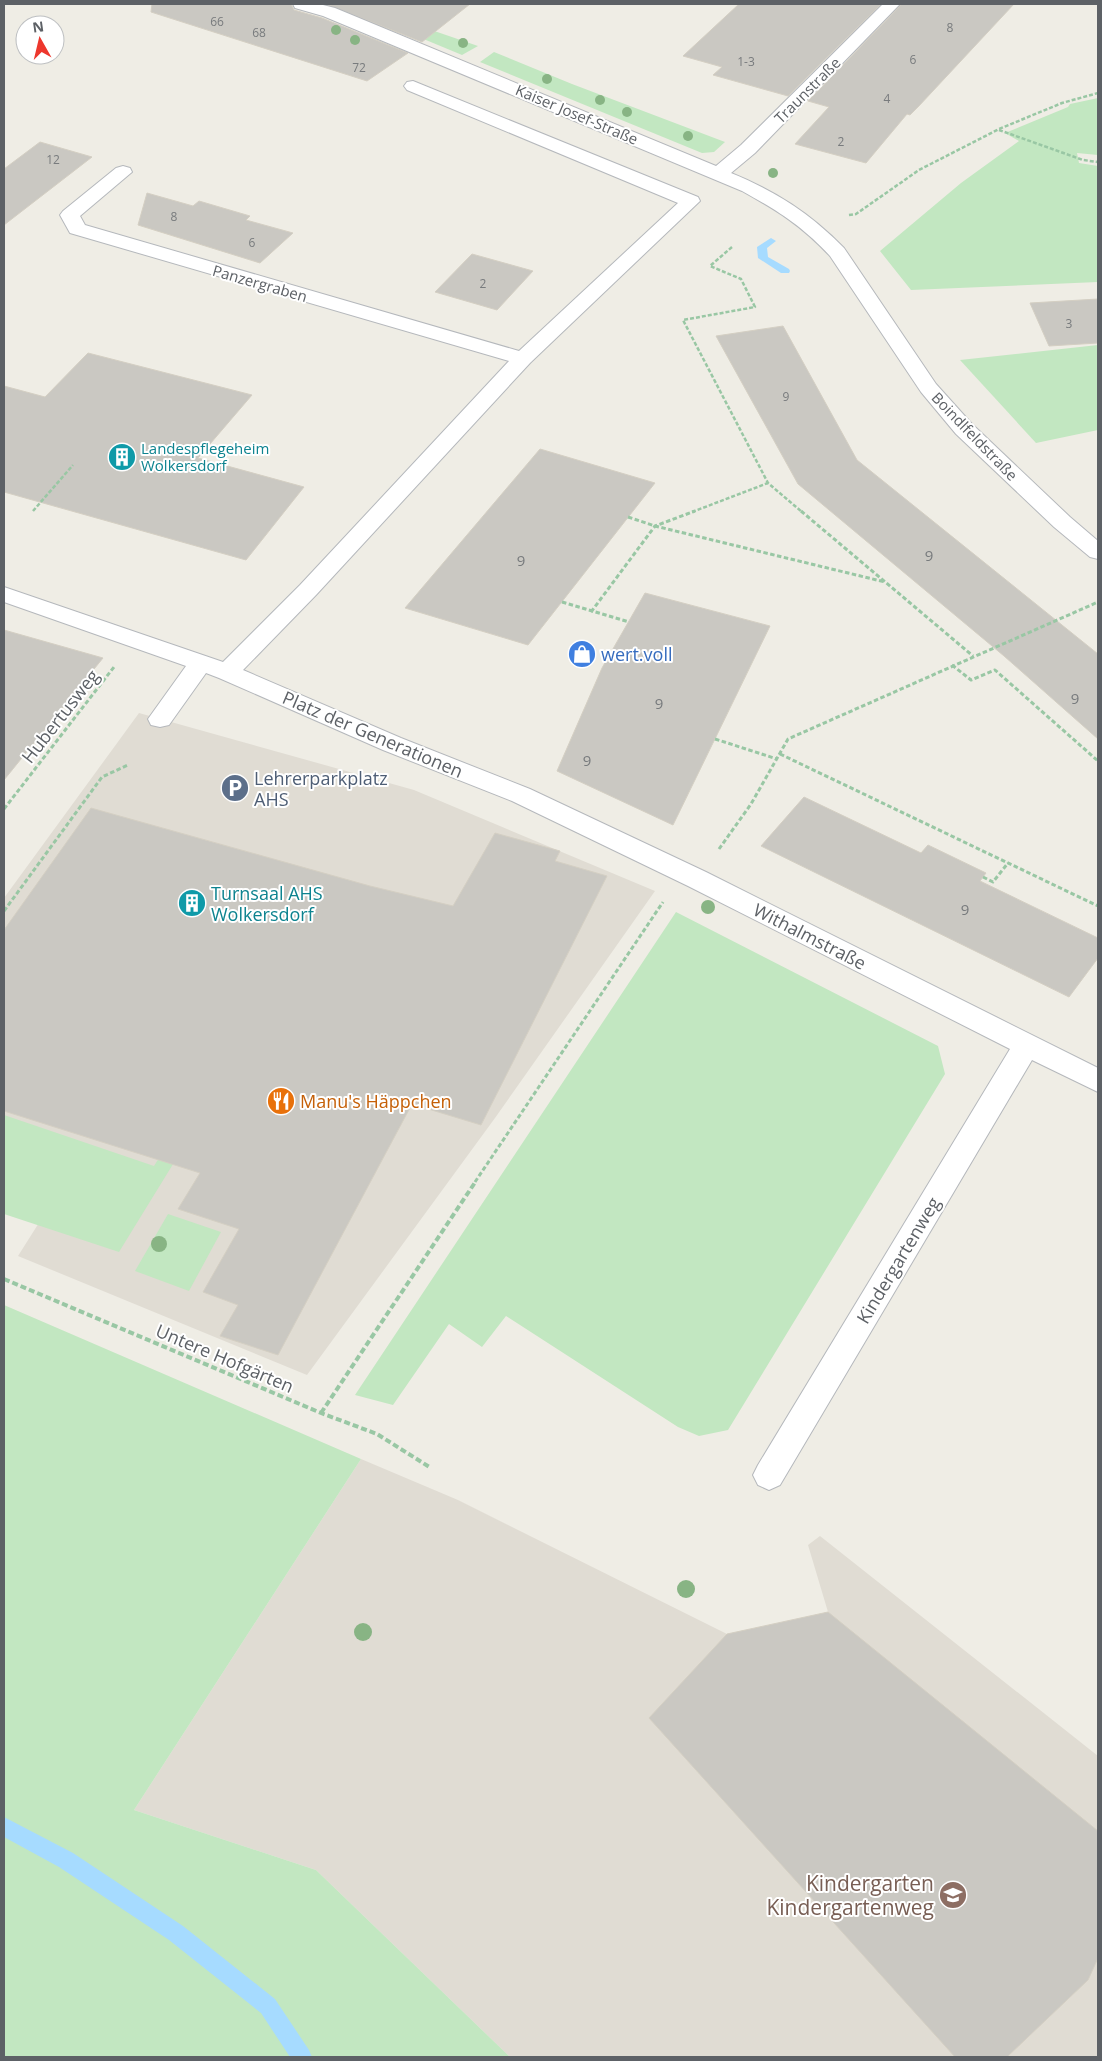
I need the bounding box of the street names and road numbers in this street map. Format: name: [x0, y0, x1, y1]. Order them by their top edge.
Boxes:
street label: Traunstraße: [770, 53, 844, 127]
street label: Kaiser Josef-Straße: [513, 79, 641, 149]
street label: Panzergraben: [210, 260, 310, 306]
street label: Boindlfeldstraße: [928, 387, 1022, 485]
street label: Hubertusweg: [16, 664, 104, 768]
street label: Platz der Generationen: [279, 685, 467, 783]
street label: Withalmstraße: [750, 897, 870, 975]
street label: Kindergartenweg: [851, 1192, 945, 1328]
street label: Untere Hofgärten: [152, 1318, 298, 1398]

